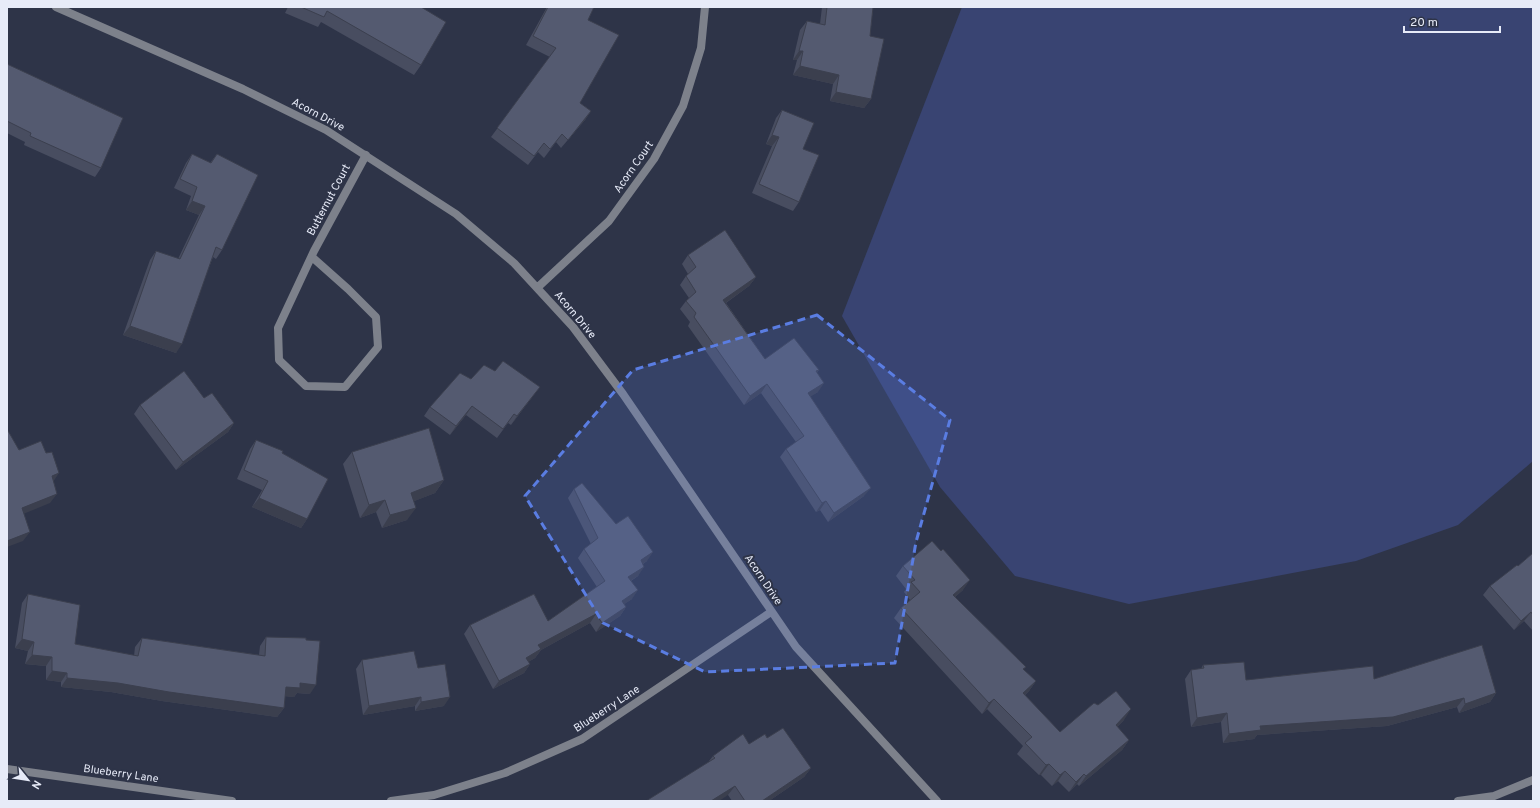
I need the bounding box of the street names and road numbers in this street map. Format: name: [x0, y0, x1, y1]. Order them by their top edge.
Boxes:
street label: Acorn Drive: [289, 95, 347, 135]
street label: Acorn Court: [611, 138, 657, 196]
street label: Butternut Court: [304, 162, 354, 238]
street label: Acorn Drive: [551, 288, 599, 342]
street label: Acorn Drive: [741, 552, 785, 608]
street label: Blueberry Lane: [571, 682, 643, 736]
street label: Blueberry Lane: [82, 762, 160, 786]

